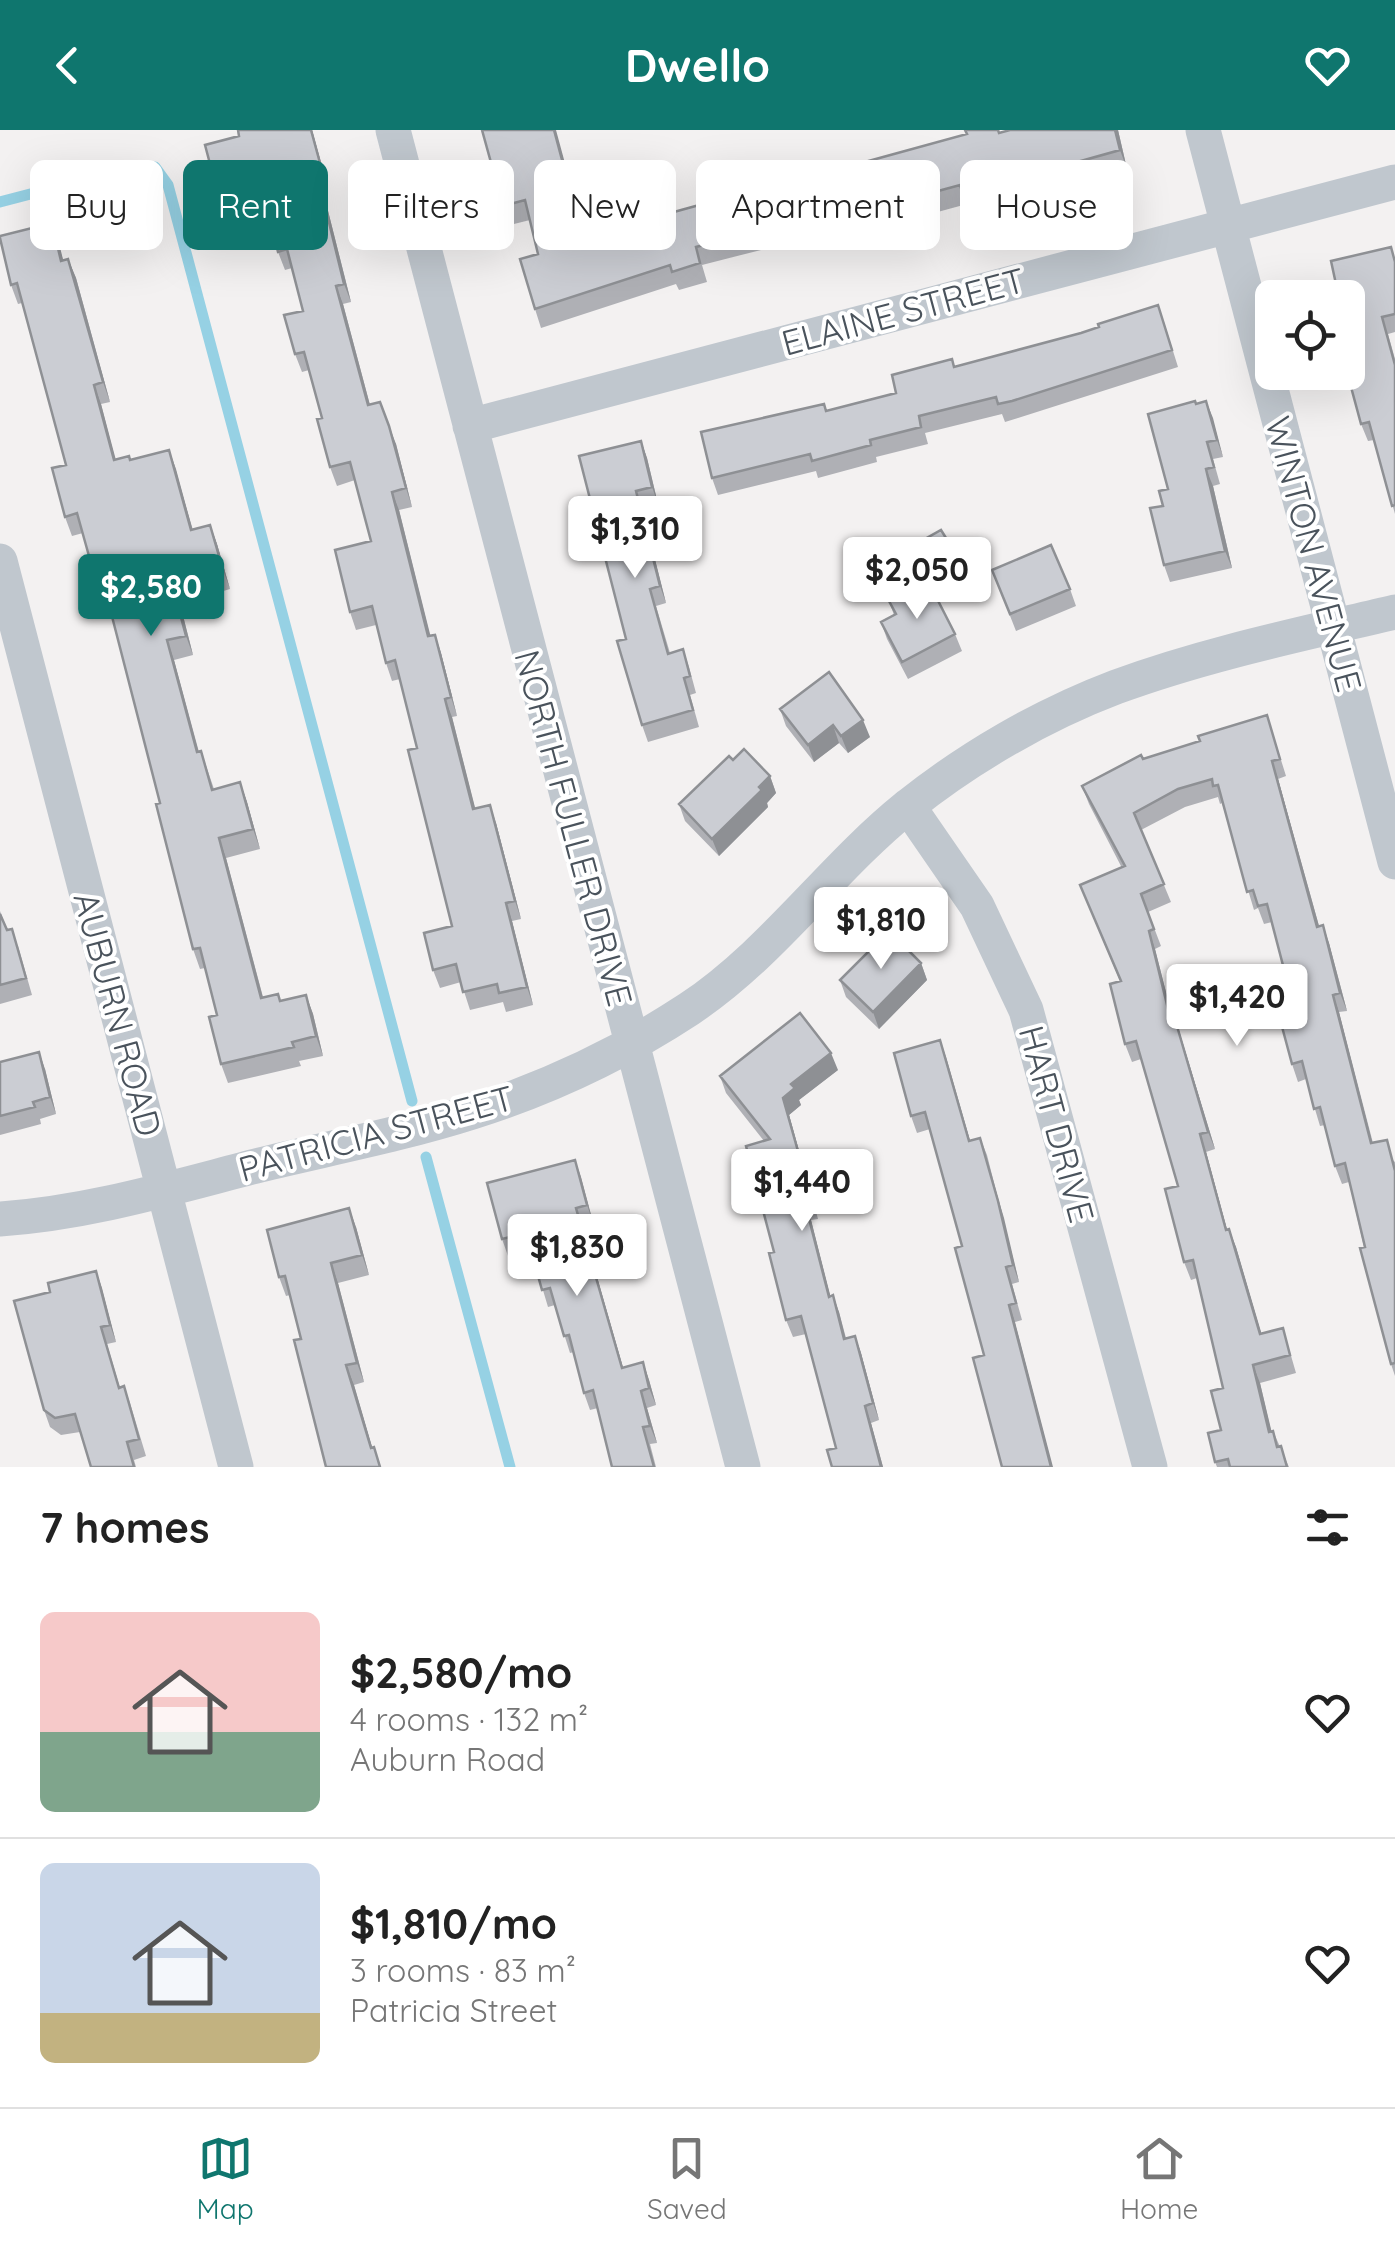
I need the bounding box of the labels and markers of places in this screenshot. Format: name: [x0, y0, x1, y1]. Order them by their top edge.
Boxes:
pin: $1,310: [554, 496, 716, 581]
pin: $2,050: [836, 537, 998, 622]
pin: $2,580: [70, 554, 232, 639]
pin: $1,810: [800, 887, 962, 972]
pin: $1,420: [1156, 964, 1318, 1049]
pin: $1,440: [721, 1149, 883, 1234]
pin: $1,830: [496, 1214, 658, 1299]

